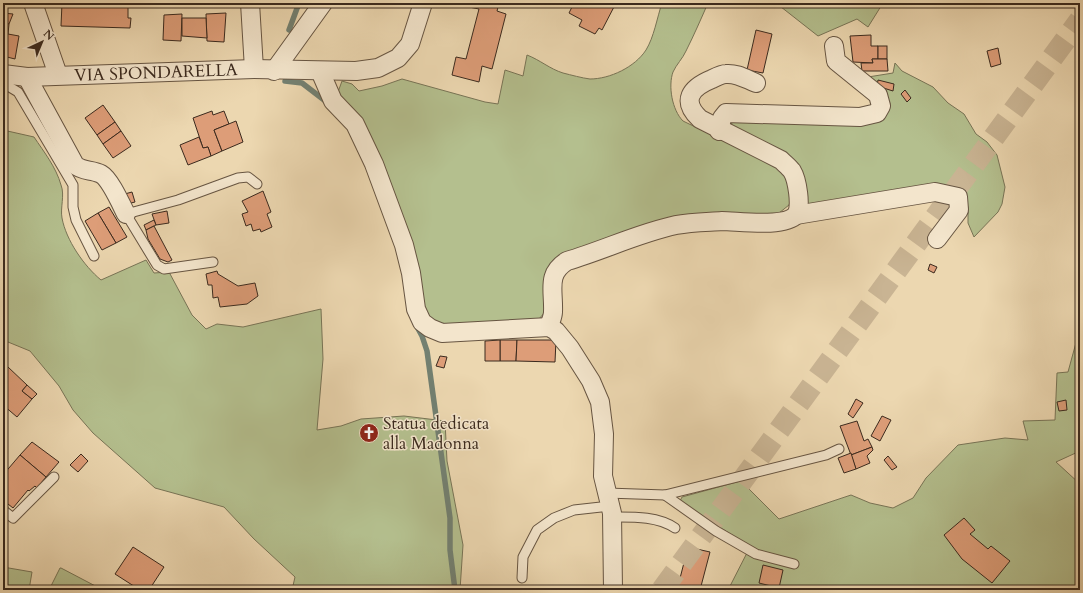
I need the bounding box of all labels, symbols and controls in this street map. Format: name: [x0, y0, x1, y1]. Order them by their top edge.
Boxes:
north arrow: [22, 22, 62, 62]
text: N: [40, 26, 58, 44]
street label: VIA SPONDARELLA: [74, 58, 239, 87]
place label: Statua dedicata alla Madonna: [383, 412, 490, 455]
church icon: Statua dedicata alla Madonna: [358, 422, 380, 444]

